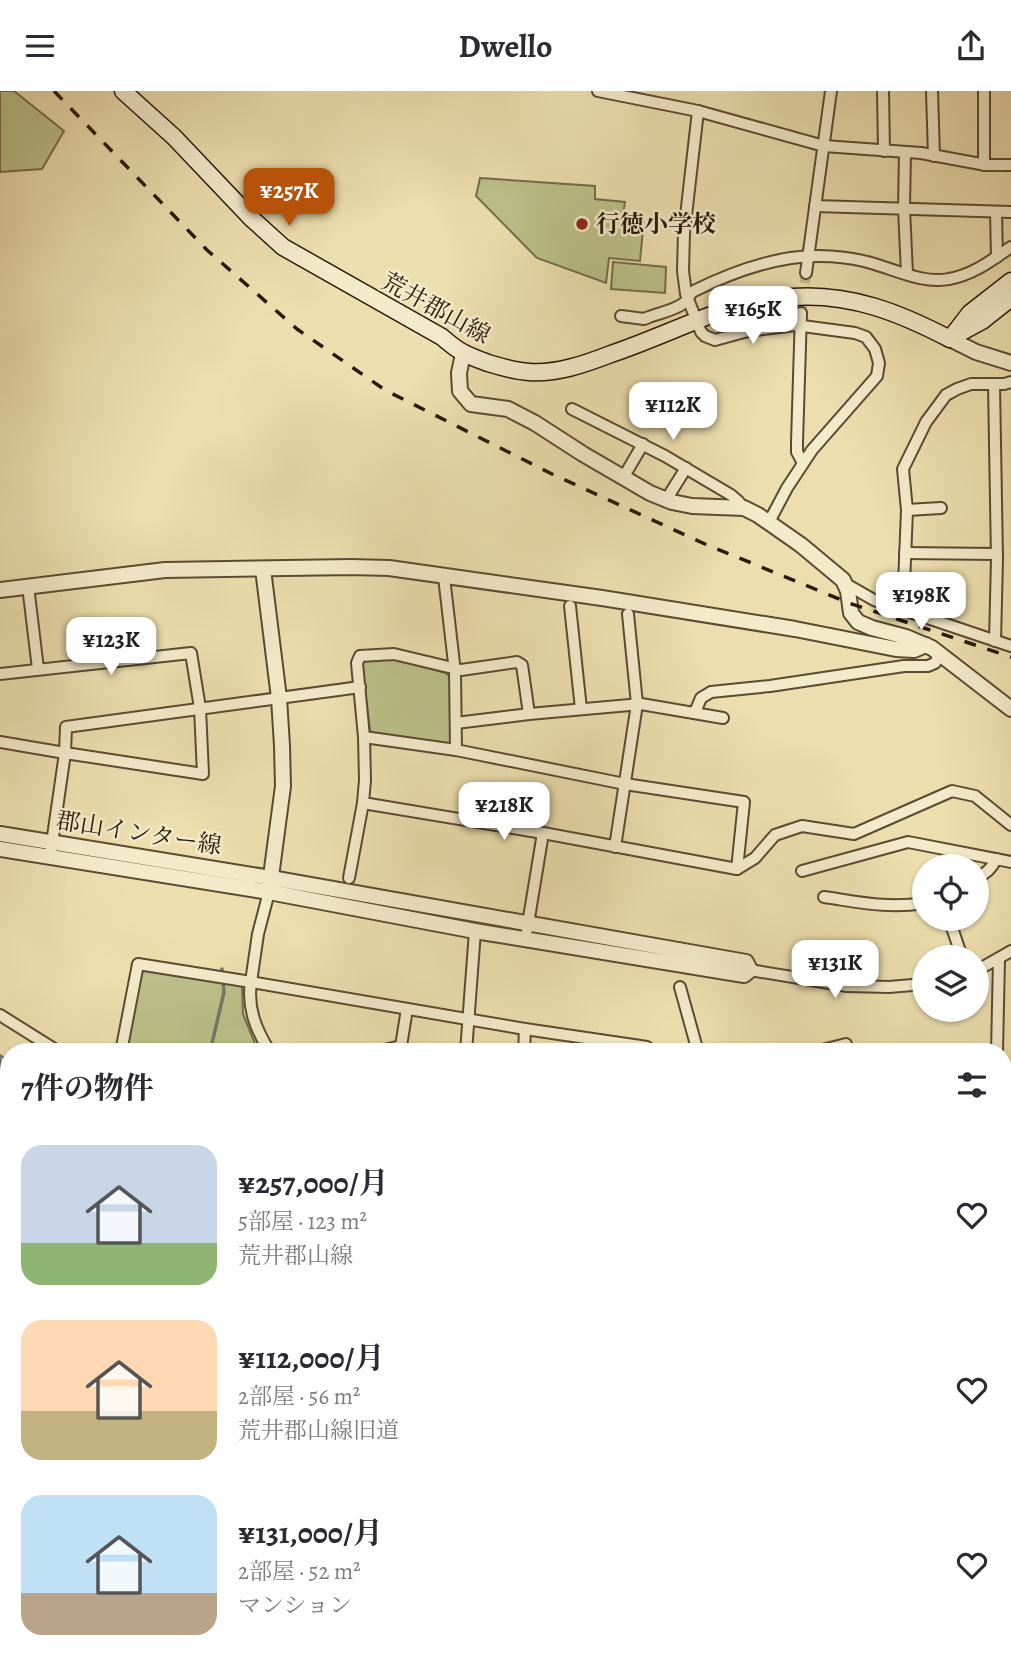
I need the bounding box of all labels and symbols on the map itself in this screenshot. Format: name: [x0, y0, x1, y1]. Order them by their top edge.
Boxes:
pin: ¥257K: [240, 169, 338, 228]
place label: 行徳小学校: [596, 208, 716, 240]
marker: 行徳小学校: [574, 216, 590, 232]
street label: 荒井郡山線: [376, 265, 496, 351]
pin: ¥165K: [704, 287, 802, 346]
pin: ¥112K: [624, 383, 722, 442]
pin: ¥198K: [872, 573, 970, 632]
pin: ¥123K: [62, 617, 160, 677]
pin: ¥218K: [455, 783, 553, 842]
street label: 郡山インター線: [54, 804, 224, 862]
pin: ¥131K: [786, 941, 884, 1000]

